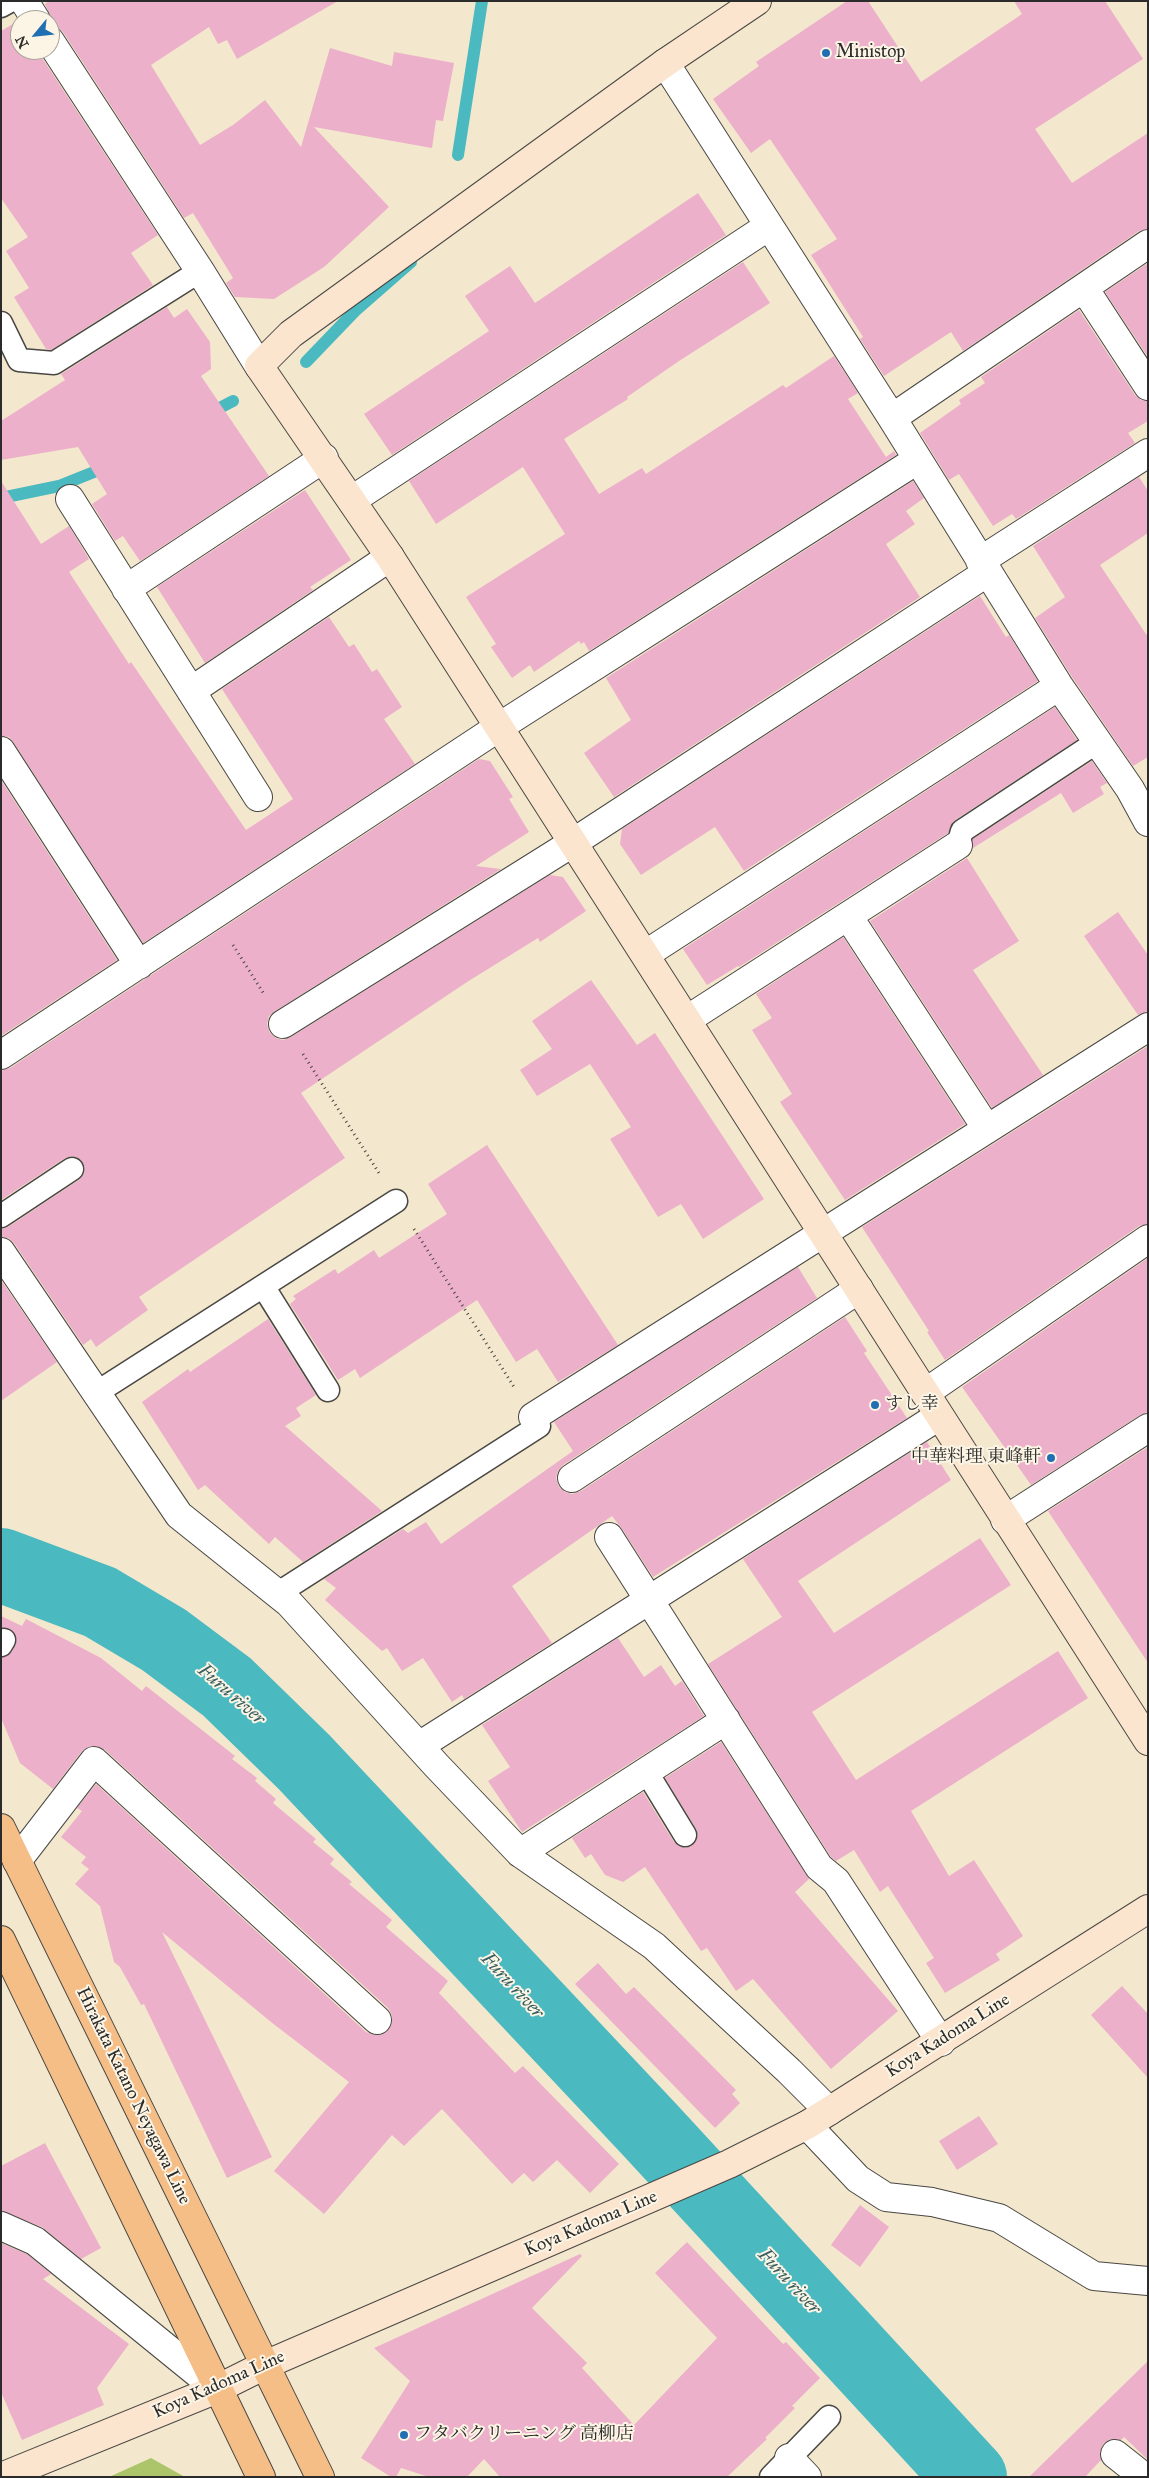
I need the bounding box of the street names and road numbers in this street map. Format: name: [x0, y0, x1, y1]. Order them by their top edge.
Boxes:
street label: Hirakata Katano Neyagawa Line: [71, 1984, 195, 2208]
street label: Koya Kadoma Line: [882, 1989, 1014, 2083]
street label: Koya Kadoma Line: [521, 2186, 661, 2262]
street label: Koya Kadoma Line: [150, 2346, 288, 2424]

